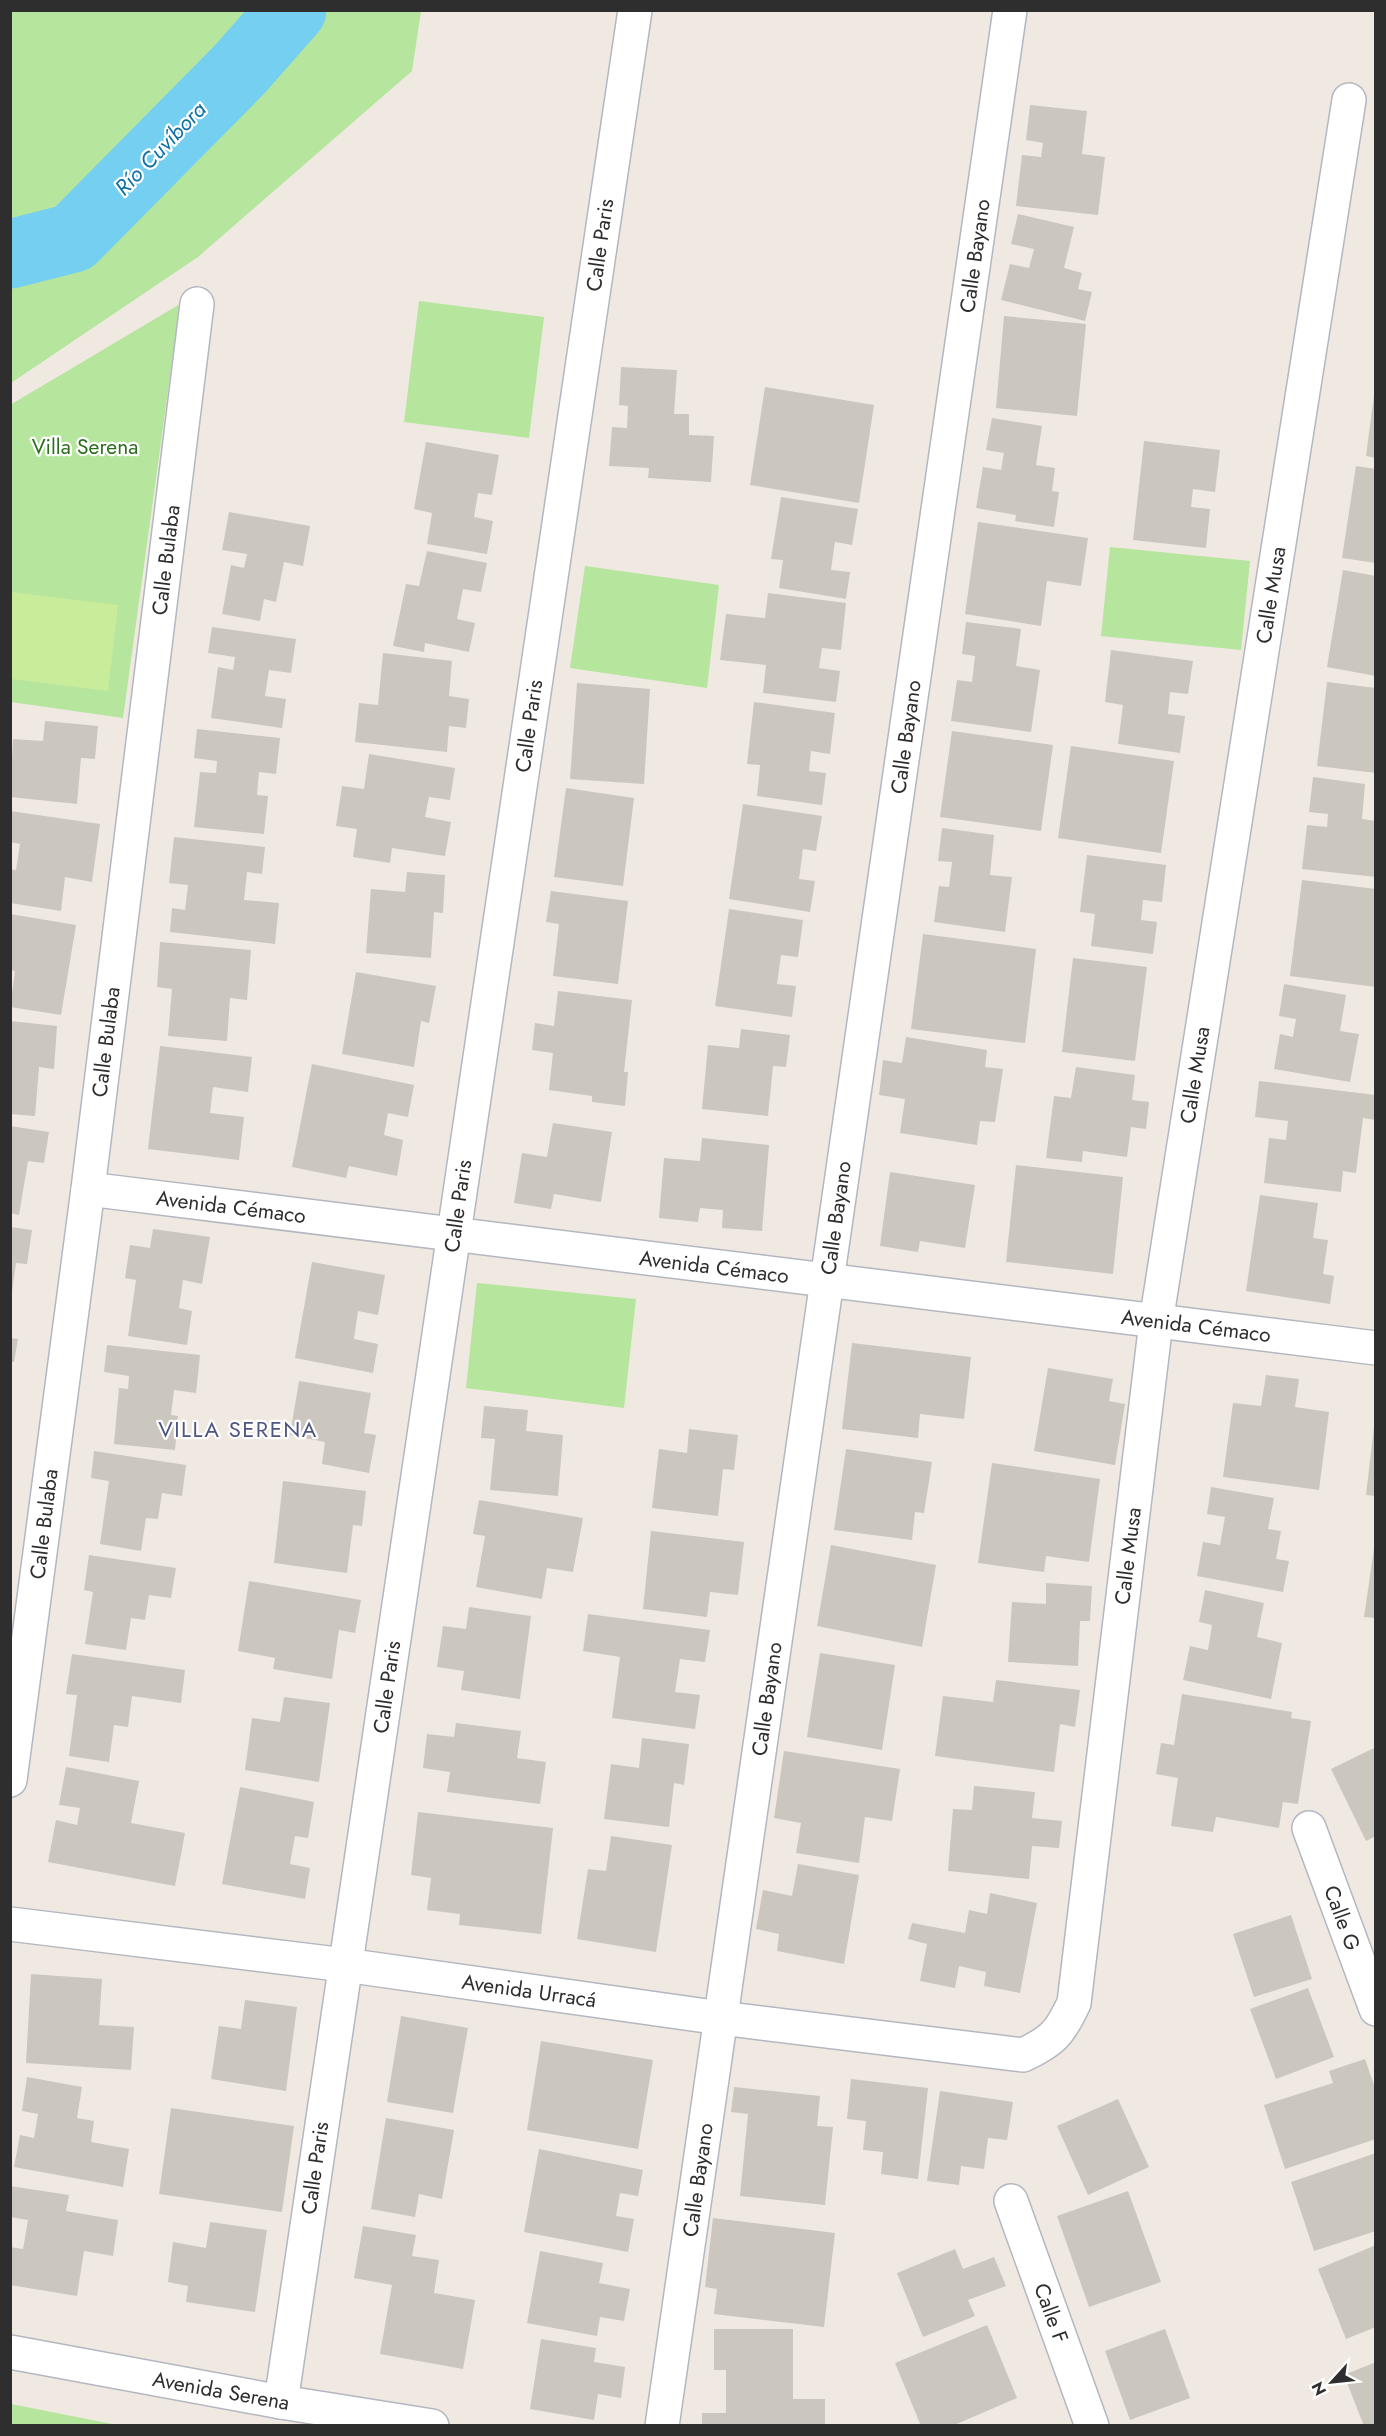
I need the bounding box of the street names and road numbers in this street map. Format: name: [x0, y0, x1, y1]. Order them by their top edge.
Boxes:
street label: Calle Paris: [579, 197, 621, 293]
street label: Calle Bayano: [952, 197, 998, 315]
street label: Calle Bulaba: [144, 503, 188, 617]
street label: Calle Musa: [1249, 544, 1293, 646]
street label: Calle Paris: [508, 678, 550, 774]
street label: Calle Bayano: [883, 678, 929, 796]
street label: Calle Bulaba: [84, 985, 128, 1099]
street label: Calle Musa: [1173, 1024, 1217, 1126]
street label: Calle Paris: [437, 1158, 479, 1254]
street label: Calle Bayano: [813, 1159, 859, 1277]
street label: Avenida Cémaco: [154, 1183, 308, 1231]
street label: Avenida Cémaco: [637, 1243, 791, 1291]
street label: Avenida Cémaco: [1119, 1302, 1273, 1350]
street label: Calle Bulaba: [22, 1467, 66, 1581]
street label: Calle Musa: [1107, 1506, 1149, 1606]
street label: Calle Paris: [366, 1639, 408, 1735]
street label: Calle Bayano: [744, 1640, 790, 1758]
street label: Calle G: [1316, 1881, 1368, 1955]
street label: Avenida Urracá: [460, 1967, 598, 2015]
street label: Calle Paris: [294, 2120, 336, 2216]
street label: Calle Bayano: [675, 2121, 721, 2239]
street label: Calle F: [1026, 2279, 1076, 2347]
street label: Avenida Serena: [150, 2364, 292, 2418]

